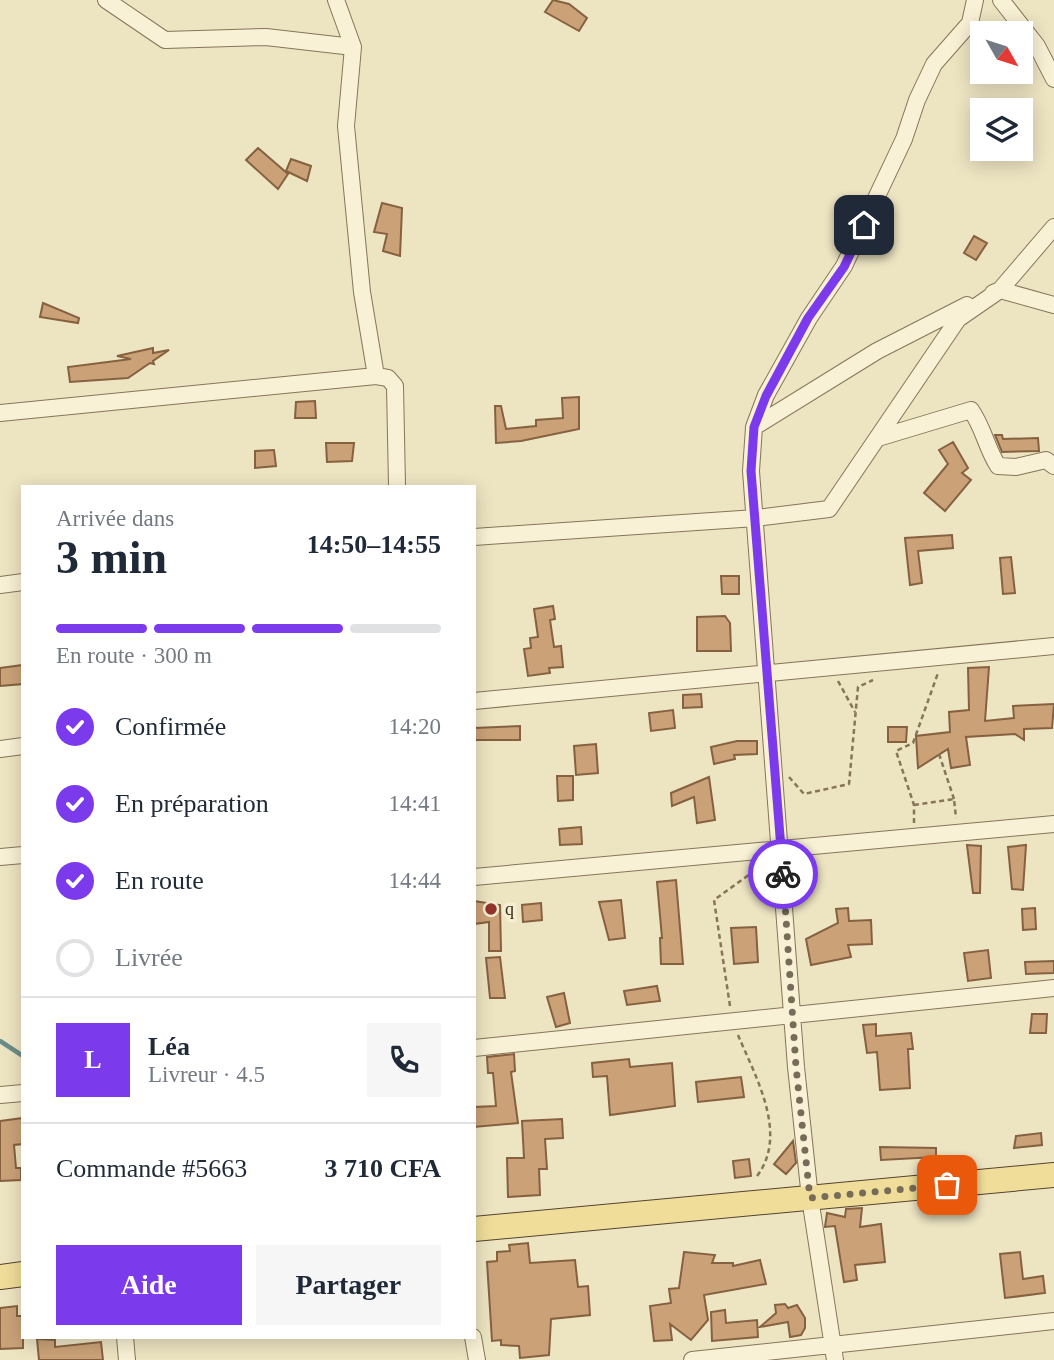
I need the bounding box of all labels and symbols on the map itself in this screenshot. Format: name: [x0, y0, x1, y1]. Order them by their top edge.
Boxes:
north arrow: [970, 21, 1032, 84]
pin: [834, 195, 894, 255]
courier: [748, 839, 818, 909]
place label: q: [505, 899, 514, 919]
marker: q: [483, 901, 499, 917]
pin: [917, 1155, 977, 1215]

